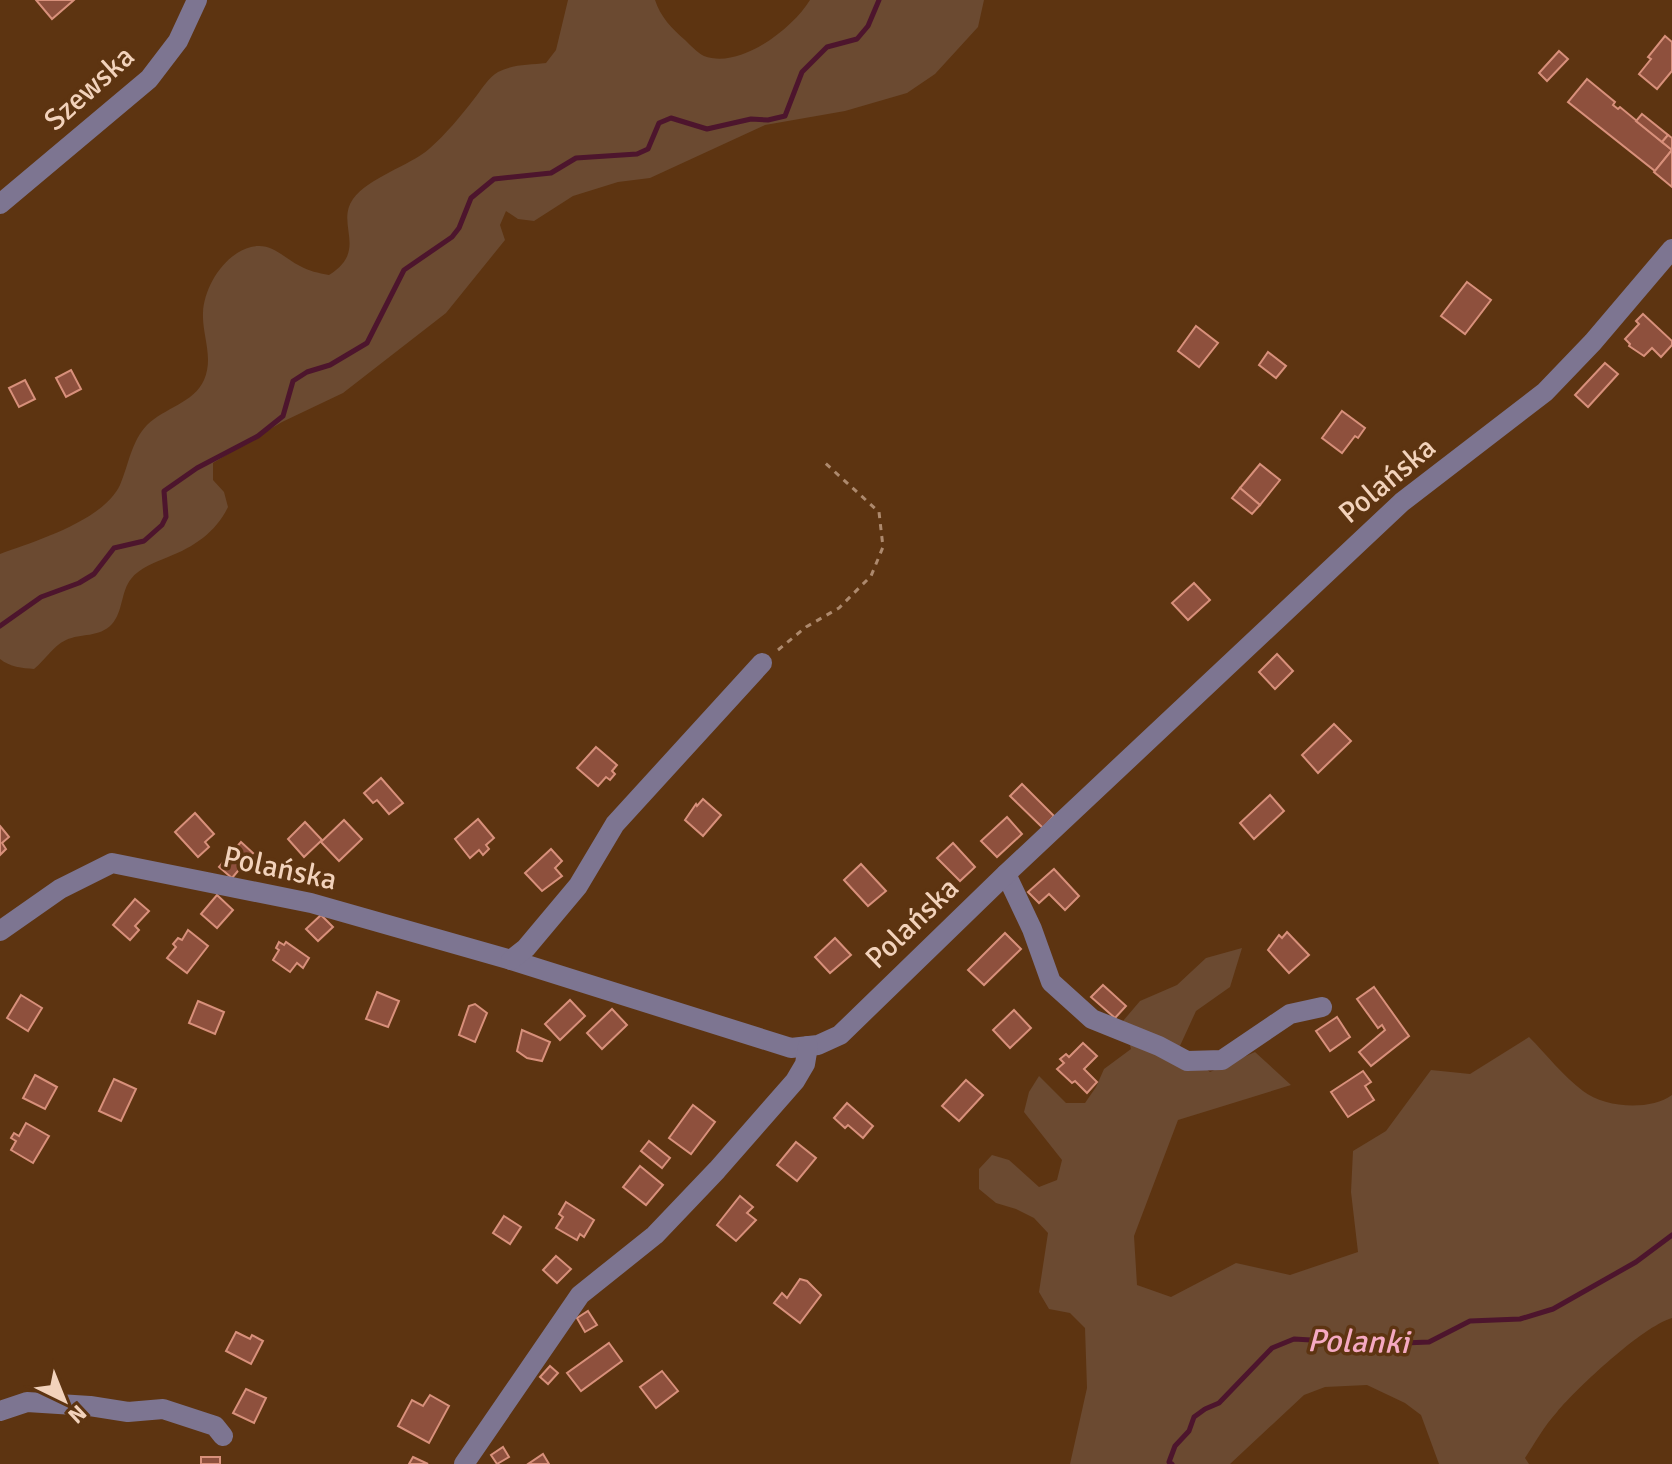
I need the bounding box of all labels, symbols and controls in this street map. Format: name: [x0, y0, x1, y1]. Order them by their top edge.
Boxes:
street label: Szewska: [36, 38, 142, 139]
street label: Polańska: [1331, 429, 1443, 532]
street label: Polańska: [220, 838, 340, 899]
street label: Polańska: [858, 870, 967, 977]
water label: Polanki: [1307, 1321, 1412, 1362]
north arrow: [24, 1360, 104, 1440]
text: N: [62, 1399, 92, 1429]

